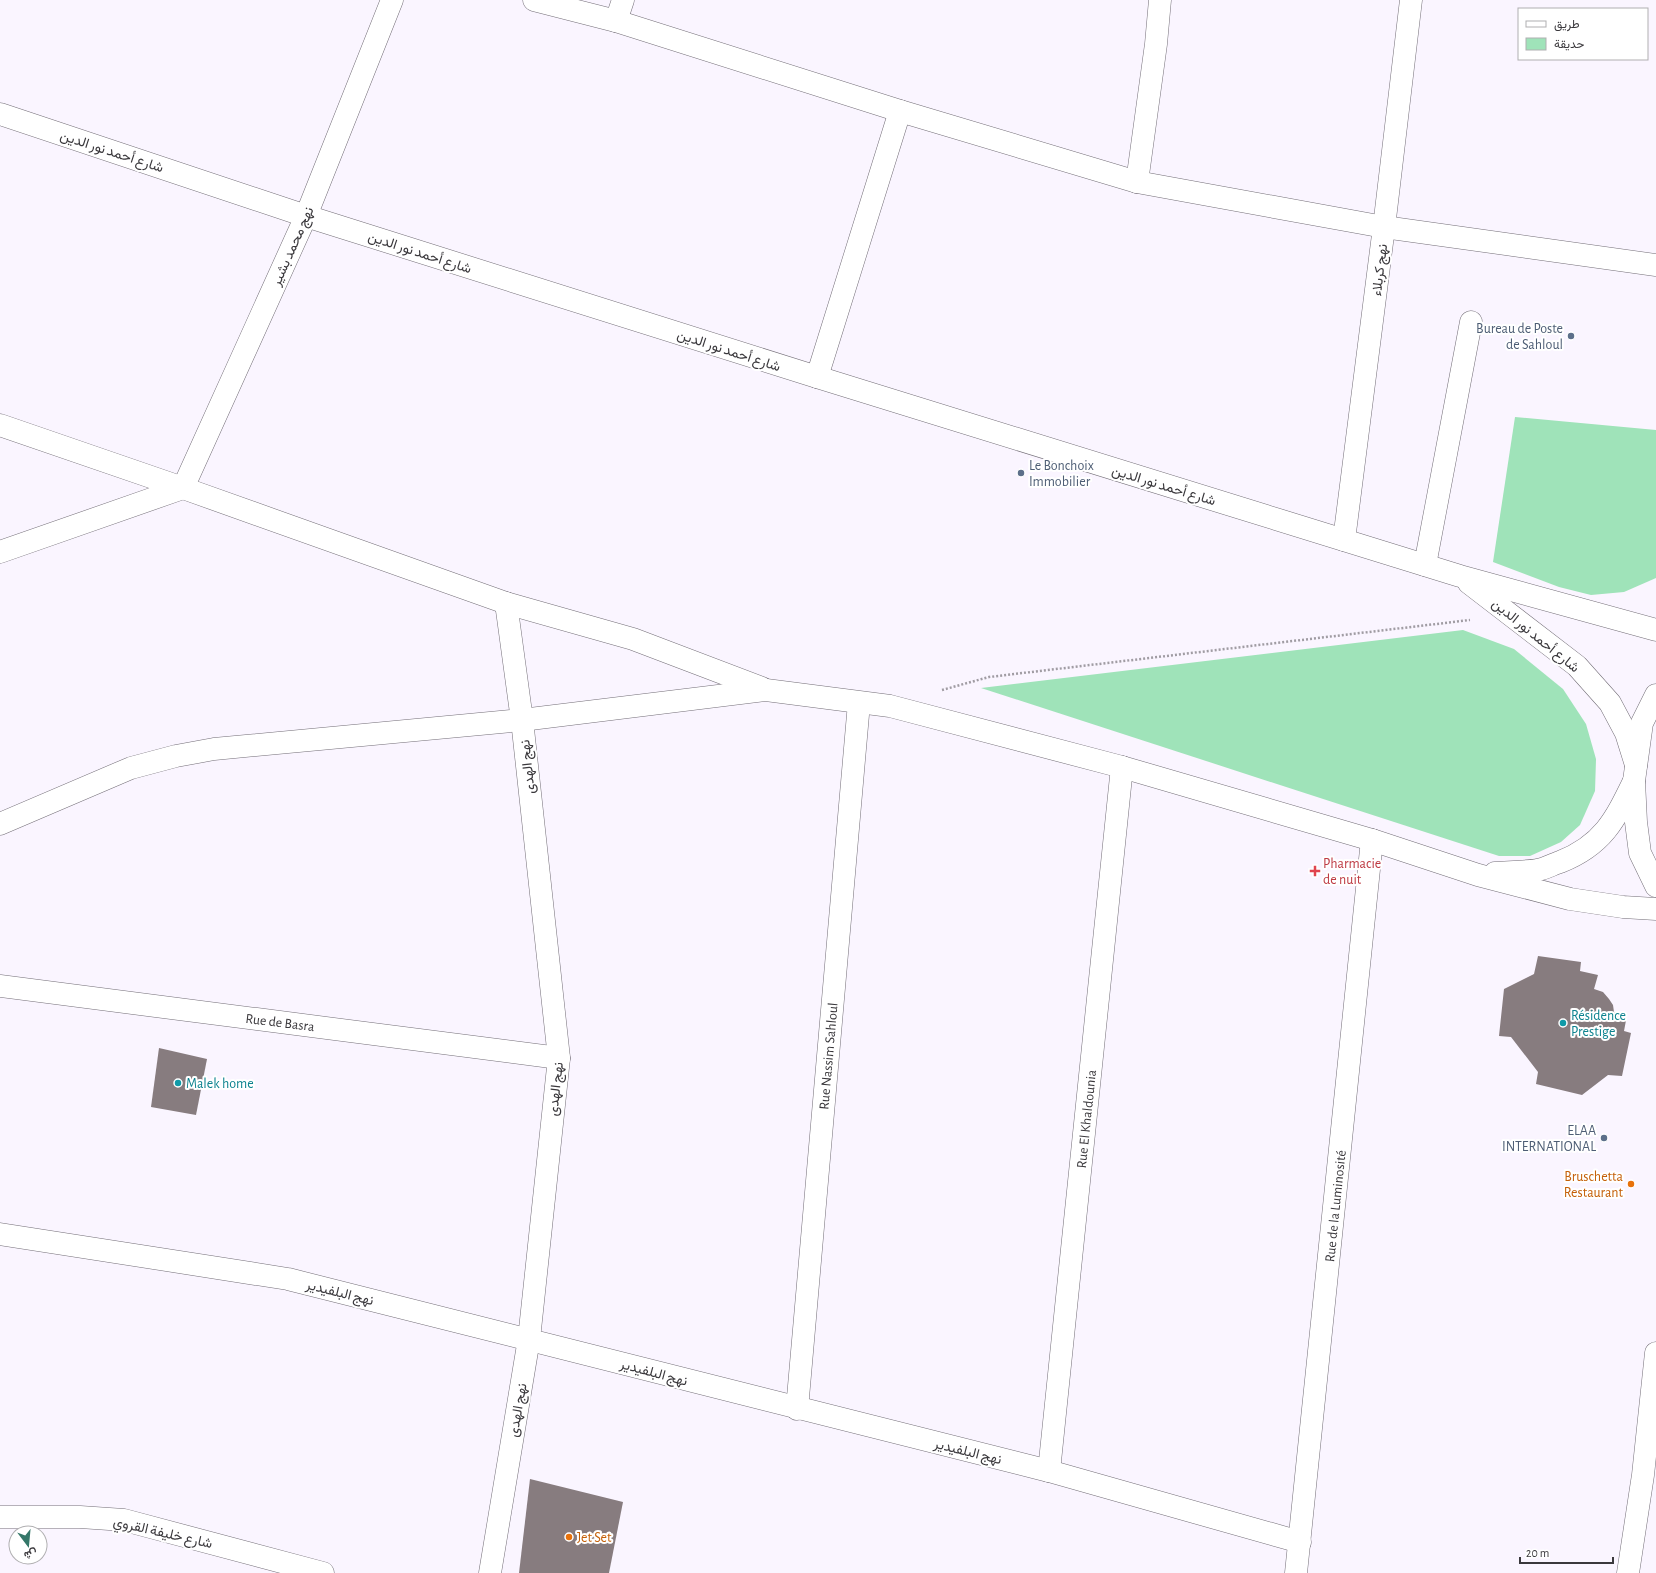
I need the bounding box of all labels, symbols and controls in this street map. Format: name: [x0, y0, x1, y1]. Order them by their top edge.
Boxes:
legend: [1518, 8, 1648, 60]
text: طريق: [1554, 18, 1580, 32]
text: حديقة: [1554, 38, 1584, 51]
street label: شارع أحمد نور الدين: [57, 128, 165, 178]
street label: نهج محمد بشير: [269, 205, 319, 290]
street label: شارع أحمد نور الدين: [365, 229, 473, 279]
street label: نهج كربلاء: [1370, 243, 1393, 297]
place label: Bureau de Poste de Sahloul: [1476, 322, 1563, 352]
street label: شارع أحمد نور الدين: [674, 327, 782, 377]
marker: Bureau de Poste de Sahloul: [1566, 331, 1576, 341]
place label: Le Bonchoix Immobilier: [1029, 459, 1094, 489]
street label: شارع أحمد نور الدين: [1109, 463, 1218, 511]
marker: Le Bonchoix Immobilier: [1016, 468, 1026, 478]
street label: شارع أحمد نور الدين: [1487, 596, 1582, 677]
street label: نهج الهدى: [518, 739, 541, 795]
place label: Pharmacie de nuit: [1323, 857, 1381, 887]
marker: Pharmacie de nuit: [1310, 866, 1320, 876]
street label: Rue Nassim Sahloul: [817, 1002, 841, 1110]
place label: Résidence Prestige: [1571, 1009, 1626, 1039]
street label: Rue de Basra: [245, 1012, 316, 1034]
marker: Résidence Prestige: [1558, 1018, 1568, 1028]
street label: نهج الهدى: [546, 1061, 569, 1117]
street label: Rue El Khaldounia: [1075, 1069, 1099, 1169]
place label: Malek home: [186, 1077, 254, 1091]
marker: Malek home: [173, 1078, 183, 1088]
place label: ELAA INTERNATIONAL: [1502, 1124, 1596, 1154]
marker: ELAA INTERNATIONAL: [1599, 1133, 1609, 1143]
street label: Rue de la Luminosité: [1323, 1149, 1349, 1263]
place label: Bruschetta Restaurant: [1564, 1170, 1624, 1200]
marker: Bruschetta Restaurant: [1626, 1179, 1636, 1189]
street label: نهج البلفيدير: [303, 1278, 375, 1311]
street label: نهج البلفيدير: [617, 1357, 689, 1392]
street label: نهج الهدى: [506, 1382, 533, 1439]
street label: نهج البلفيدير: [931, 1437, 1003, 1470]
street label: شارع خليفة القروي: [111, 1515, 214, 1555]
north arrow: [8, 1525, 48, 1565]
place label: Jet Set: [577, 1531, 612, 1545]
marker: Jet Set: [564, 1532, 574, 1542]
scale bar: [1520, 1539, 1613, 1565]
text: ش: [22, 1546, 38, 1561]
text: 20 m: [1526, 1547, 1549, 1559]

